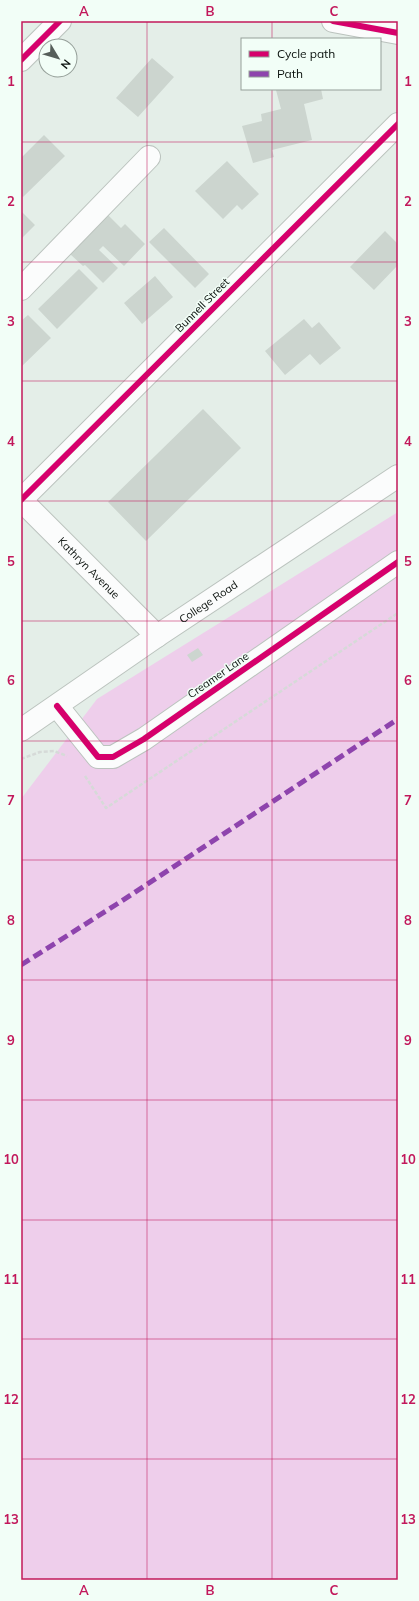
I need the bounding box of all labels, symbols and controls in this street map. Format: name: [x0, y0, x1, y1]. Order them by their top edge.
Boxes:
text: A: [79, 3, 89, 19]
text: B: [206, 3, 215, 19]
text: C: [330, 3, 339, 19]
north arrow: [38, 38, 78, 78]
legend: [241, 38, 381, 90]
text: Cycle path: [277, 46, 335, 61]
text: N: [58, 57, 74, 72]
text: Path: [277, 66, 303, 81]
text: 1: [7, 73, 15, 89]
text: 1: [404, 73, 412, 89]
text: 2: [7, 193, 15, 209]
text: 2: [404, 193, 412, 209]
street label: Bunnell Street: [172, 275, 232, 335]
text: 3: [7, 313, 15, 329]
text: 3: [404, 313, 412, 329]
text: 4: [7, 433, 15, 449]
text: 4: [404, 433, 412, 449]
street label: Kathryn Avenue: [55, 534, 123, 602]
text: 5: [7, 553, 15, 569]
text: 5: [404, 553, 412, 569]
street label: College Road: [177, 577, 240, 626]
street label: Creamer Lane: [185, 649, 251, 701]
text: 6: [7, 672, 15, 688]
text: 6: [404, 672, 412, 688]
text: 7: [7, 792, 15, 808]
text: 7: [404, 792, 412, 808]
text: 8: [7, 912, 15, 928]
text: 8: [404, 912, 412, 928]
text: 9: [7, 1032, 15, 1048]
text: 9: [404, 1032, 412, 1048]
text: 10: [3, 1151, 19, 1167]
text: 10: [400, 1151, 416, 1167]
text: 11: [3, 1271, 19, 1287]
text: 11: [400, 1271, 416, 1287]
text: 12: [3, 1391, 19, 1407]
text: 12: [400, 1391, 416, 1407]
text: 13: [3, 1511, 19, 1527]
text: 13: [400, 1511, 416, 1527]
text: A: [79, 1582, 89, 1598]
text: B: [206, 1582, 215, 1598]
text: C: [330, 1582, 339, 1598]

